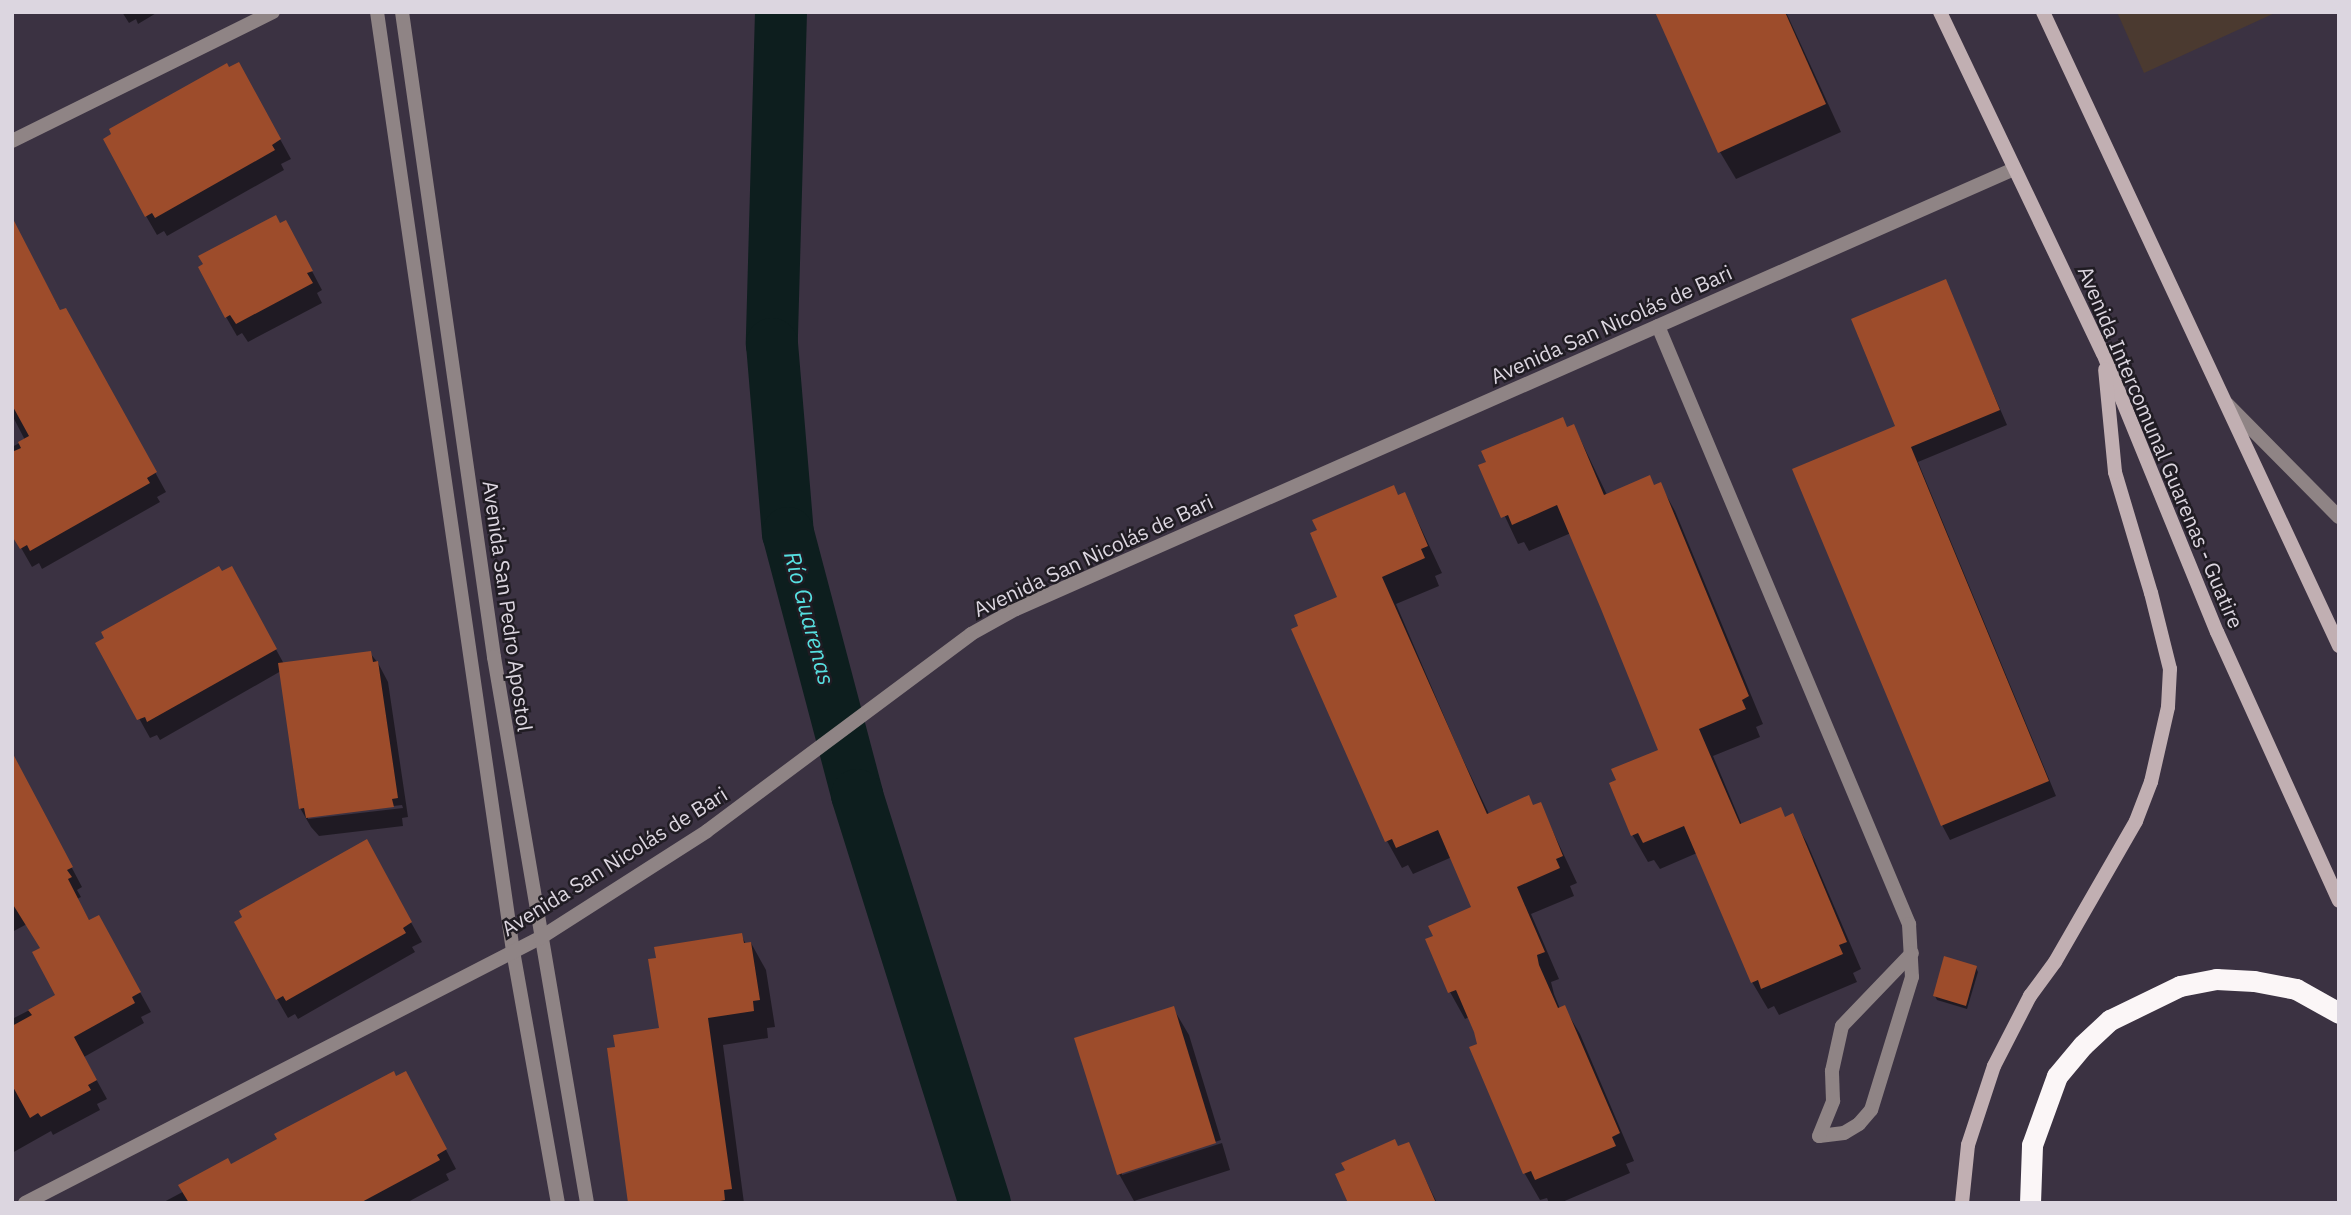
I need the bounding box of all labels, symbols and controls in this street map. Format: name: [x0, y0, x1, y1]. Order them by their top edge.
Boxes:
street label: Avenida San Nicolás de Bari: [1486, 259, 1736, 389]
street label: Avenida Intercomunal Guarenas - Guatire: [2073, 262, 2249, 632]
street label: Avenida San Pedro Apostol: [478, 479, 538, 733]
street label: Avenida San Nicolás de Bari: [969, 488, 1217, 622]
water label: Río Guarenas: [779, 548, 841, 688]
street label: Avenida San Nicolás de Bari: [496, 781, 732, 941]

